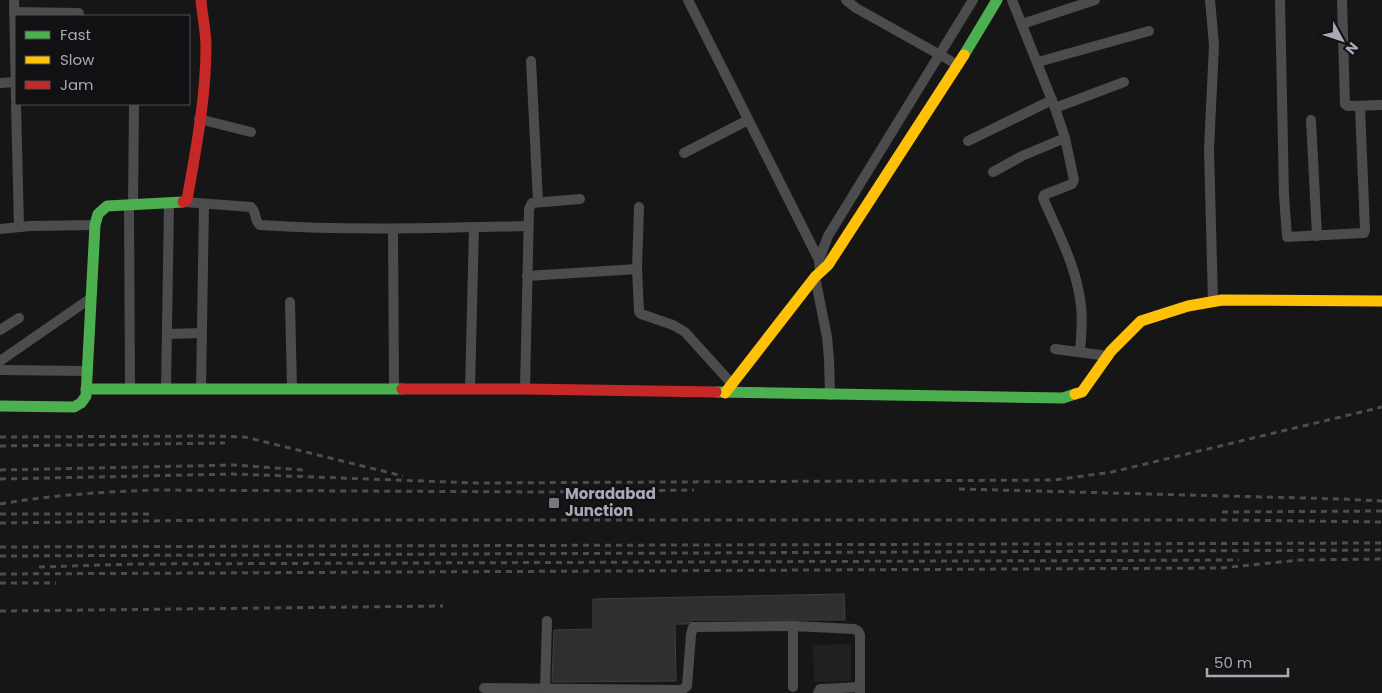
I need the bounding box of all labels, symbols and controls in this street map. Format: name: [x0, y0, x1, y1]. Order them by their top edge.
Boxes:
legend: [15, 15, 190, 105]
north arrow: [1317, 15, 1367, 65]
text: Fast: [60, 24, 91, 45]
text: N: [1341, 38, 1363, 59]
text: Slow: [60, 49, 95, 70]
text: Jam: [60, 74, 94, 95]
place label: Moradabad Junction: [565, 483, 656, 521]
marker: Moradabad Junction: [547, 496, 561, 510]
scale bar: [1207, 646, 1288, 678]
text: 50 m: [1214, 652, 1252, 673]

